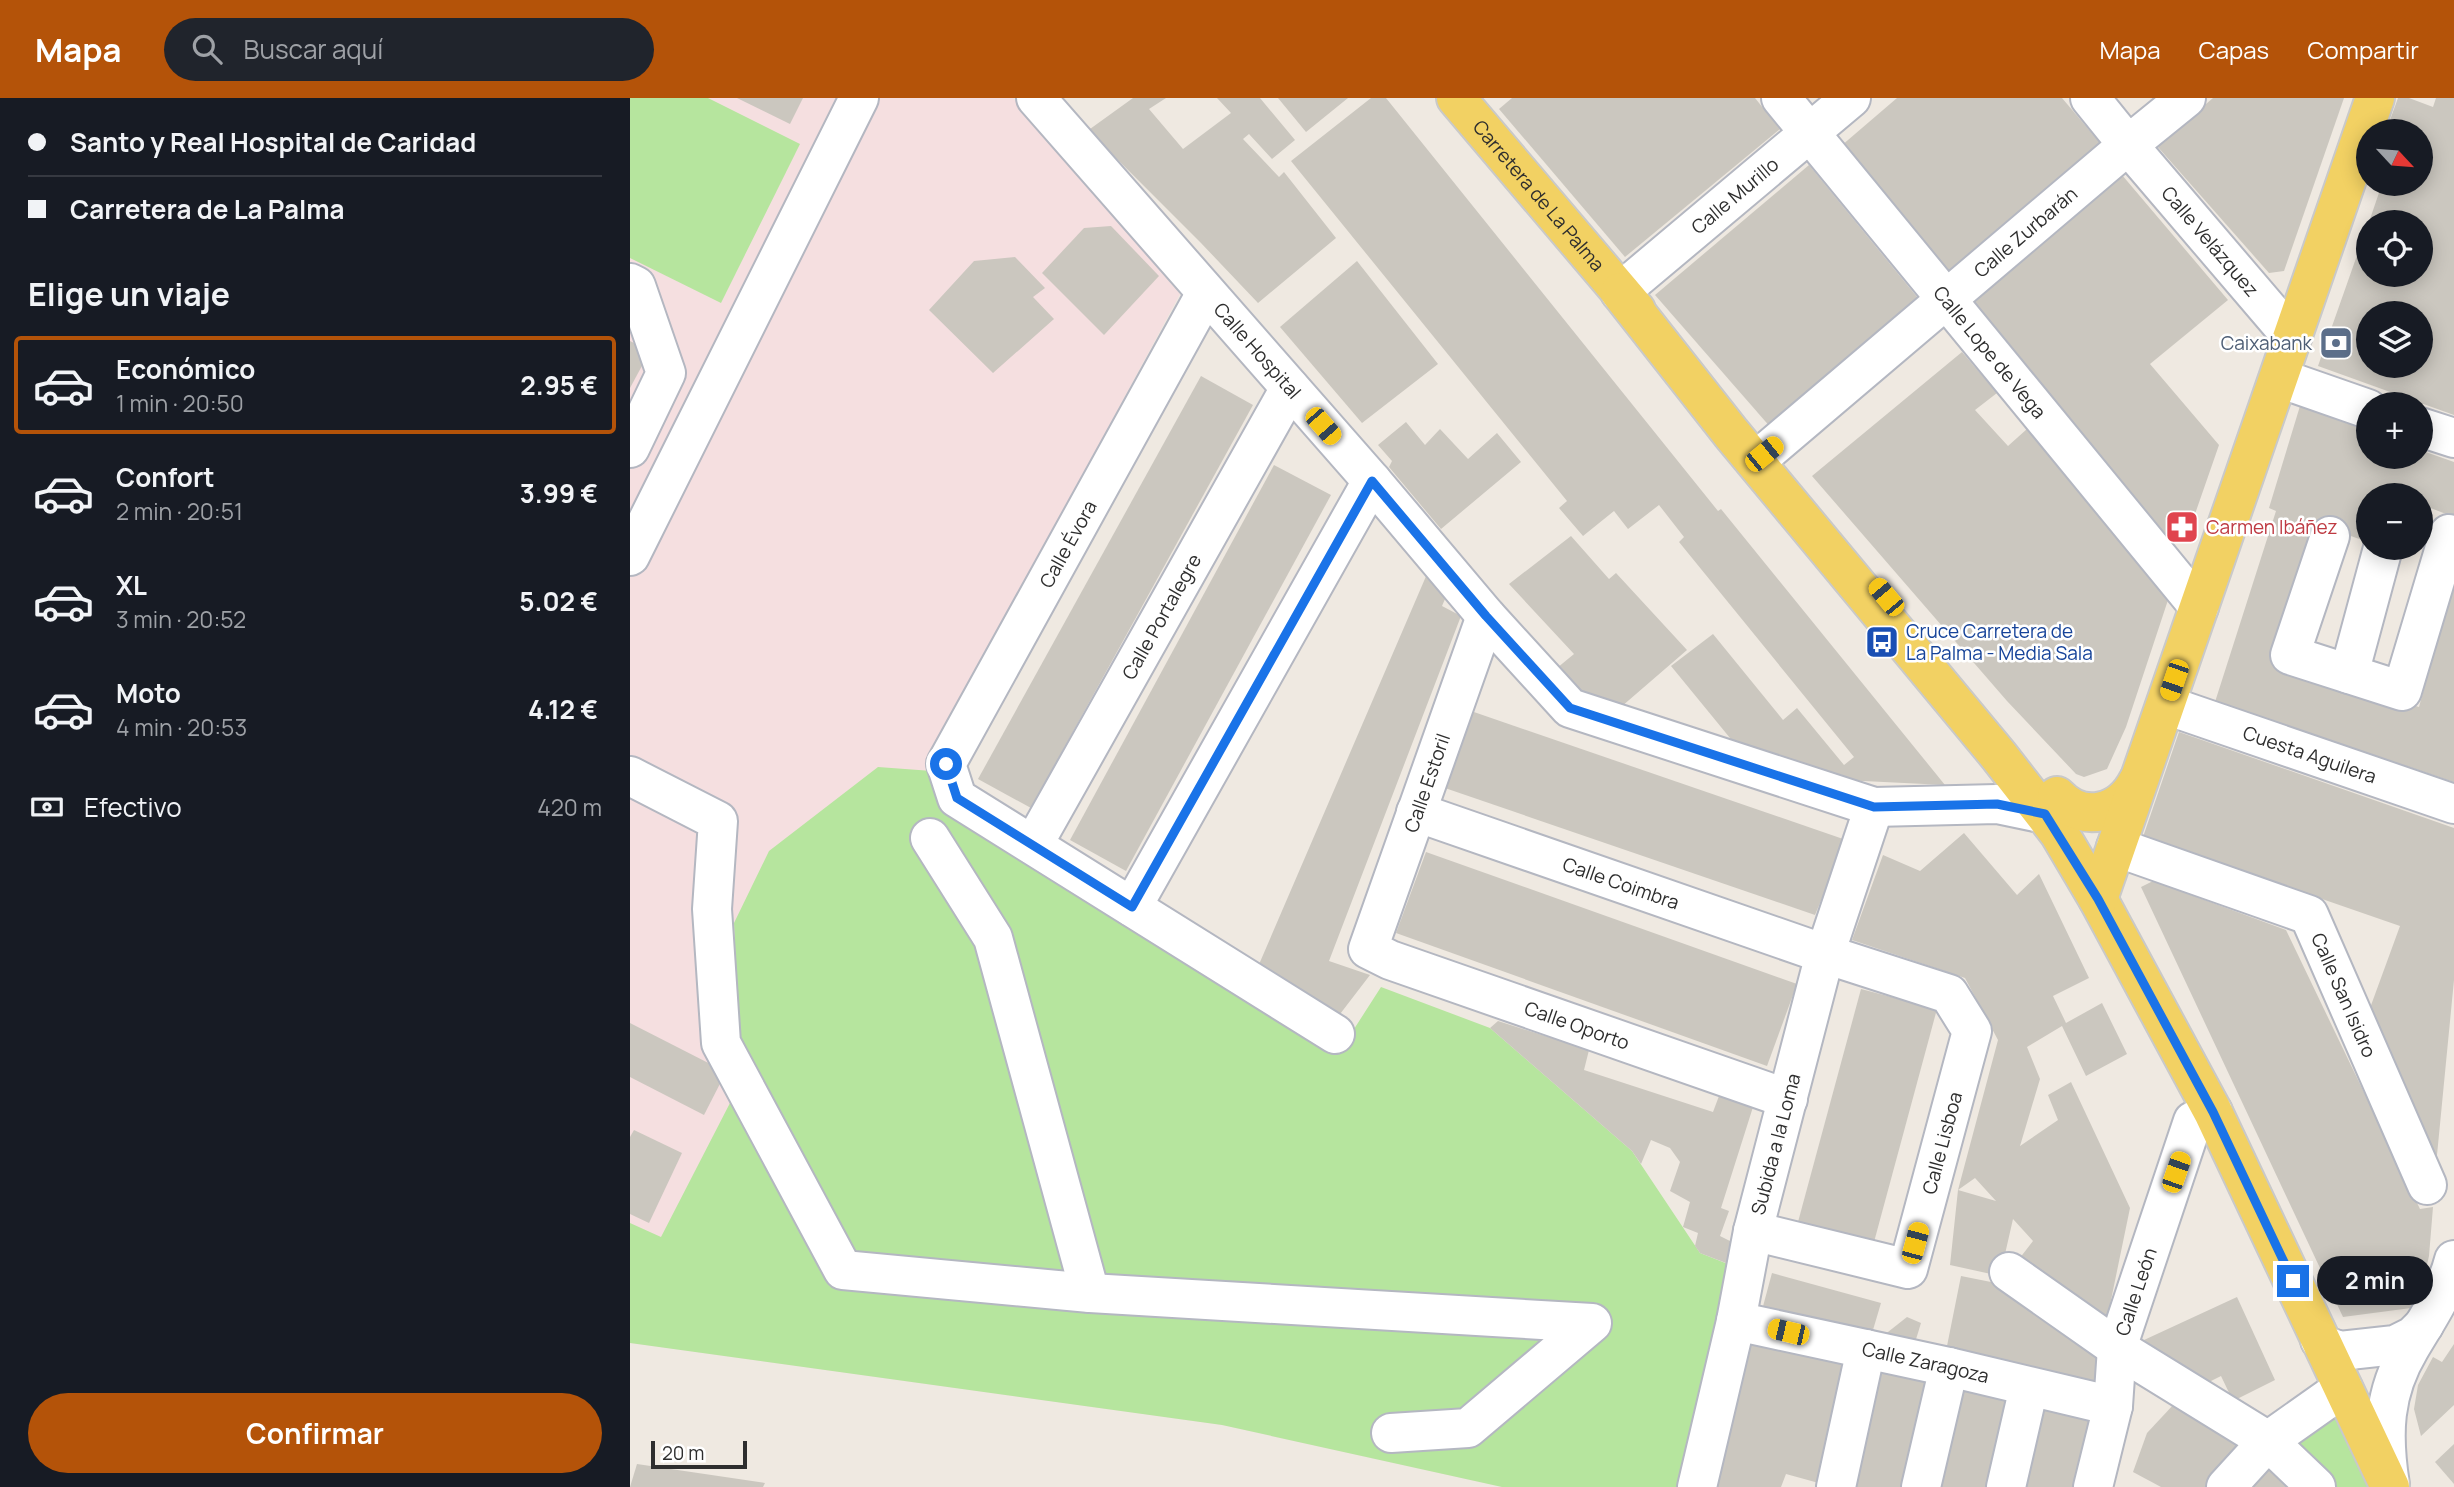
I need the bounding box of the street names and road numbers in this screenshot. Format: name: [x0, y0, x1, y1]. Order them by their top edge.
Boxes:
street label: Carretera de La Palma: [1467, 114, 1611, 277]
street label: Calle Murillo: [1686, 151, 1784, 240]
street label: Calle Velázquez: [2156, 180, 2265, 302]
street label: Calle Zurbarán: [1968, 181, 2083, 283]
street label: Calle Lope de Vega: [1928, 280, 2052, 424]
street label: Calle Hospital: [1208, 297, 1307, 404]
street label: Calle Évora: [1033, 496, 1103, 592]
street label: Calle Portalegre: [1116, 549, 1207, 684]
street label: Cuesta Aguilera: [2239, 719, 2380, 789]
street label: Calle Estoril: [1398, 730, 1456, 836]
street label: Calle Coimbra: [1559, 851, 1683, 915]
street label: Calle San Isidro: [2305, 929, 2383, 1061]
street label: Calle Oporto: [1521, 995, 1633, 1056]
street label: Subida a la Loma: [1745, 1070, 1806, 1218]
street label: Calle Lisboa: [1916, 1089, 1968, 1197]
street label: Calle León: [2109, 1244, 2163, 1339]
street label: Calle Zaragoza: [1860, 1336, 1992, 1389]

